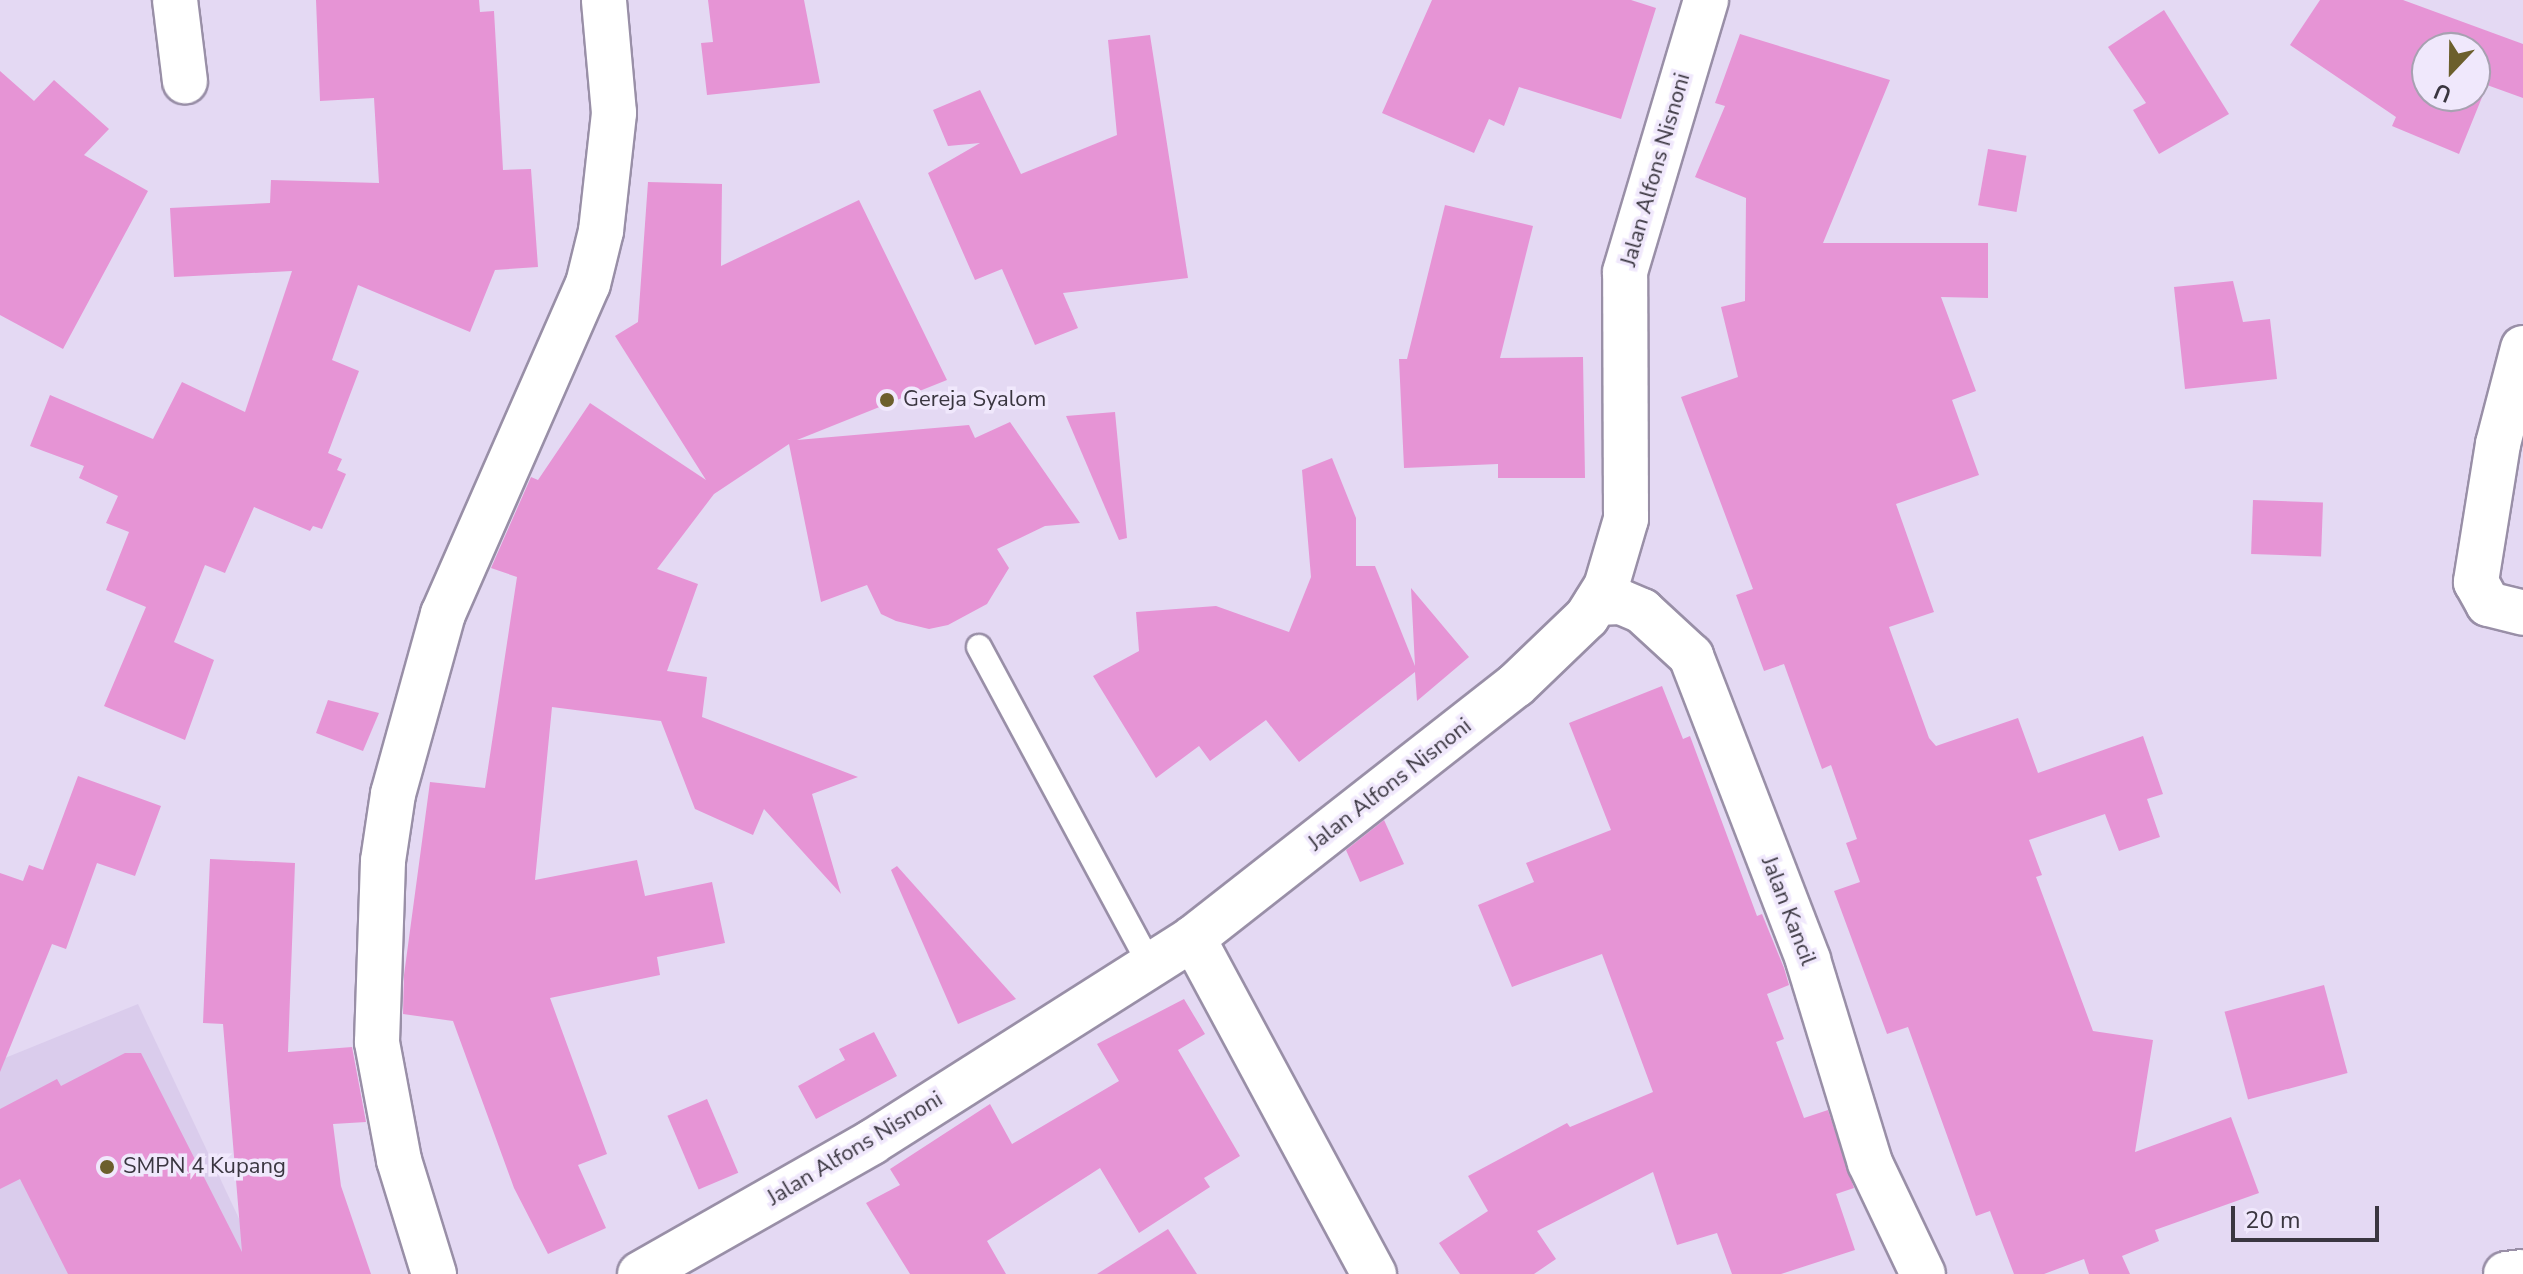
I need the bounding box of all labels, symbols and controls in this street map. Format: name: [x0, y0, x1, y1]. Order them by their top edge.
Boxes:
north arrow: [2411, 32, 2491, 112]
street label: Jalan Alfons Nisnoni: [1616, 70, 1696, 270]
text: U: [2430, 75, 2456, 109]
place label: Gereja Syalom: [903, 387, 1046, 413]
marker: Gereja Syalom: [878, 391, 896, 409]
street label: Jalan Alfons Nisnoni: [1303, 713, 1477, 857]
street label: Jalan Kancil: [1755, 853, 1821, 969]
street label: Jalan Alfons Nisnoni: [763, 1086, 947, 1212]
place label: SMPN 4 Kupang: [123, 1154, 286, 1180]
marker: SMPN 4 Kupang: [98, 1158, 116, 1176]
scale bar: [2235, 1190, 2383, 1240]
text: 20 m: [2245, 1204, 2301, 1236]

